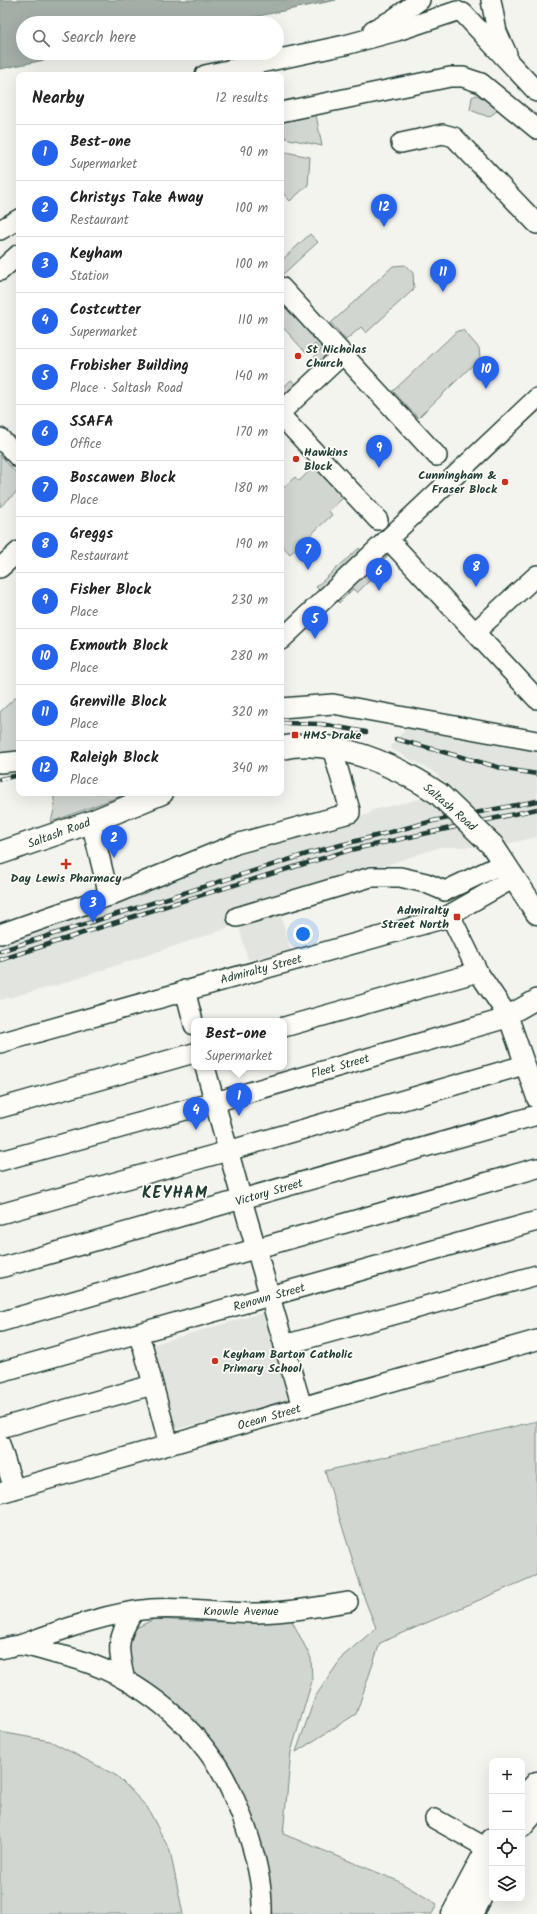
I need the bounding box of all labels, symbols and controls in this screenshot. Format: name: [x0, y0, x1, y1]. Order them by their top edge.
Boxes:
search box: [16, 16, 284, 60]
text: Search here: [62, 26, 136, 50]
icon: search: [30, 27, 52, 49]
text: Nearby: [32, 85, 84, 112]
text: 12 results: [215, 88, 268, 109]
text: Best-one: [70, 130, 131, 154]
text: 1: [43, 142, 47, 163]
text: 90 m: [240, 142, 268, 163]
text: Supermarket: [70, 154, 137, 175]
text: Christys Take Away: [70, 186, 203, 210]
pin: 12: [371, 194, 397, 227]
text: 2: [41, 198, 49, 219]
text: 100 m: [235, 198, 268, 219]
text: Restaurant: [70, 210, 129, 231]
text: Keyham: [70, 242, 123, 266]
text: 3: [41, 254, 49, 275]
text: 100 m: [235, 254, 268, 275]
pin: 11: [430, 259, 456, 292]
text: Station: [70, 266, 109, 287]
text: Costcutter: [70, 298, 141, 322]
text: 4: [41, 310, 49, 331]
text: 110 m: [238, 310, 268, 331]
text: Supermarket: [70, 322, 137, 343]
place label: St Nicholas Church: [306, 340, 367, 373]
marker: St Nicholas Church: [293, 351, 303, 361]
text: Frobisher Building: [70, 354, 189, 378]
pin: 10: [473, 356, 499, 389]
text: 5: [42, 366, 48, 387]
text: 140 m: [235, 366, 268, 387]
text: Place · Saltash Road: [70, 378, 183, 399]
text: SSAFA: [70, 410, 114, 434]
text: 6: [41, 422, 49, 443]
text: 170 m: [236, 422, 268, 443]
text: Office: [70, 434, 101, 455]
pin: 9: [366, 435, 392, 468]
place label: Hawkins Block: [304, 443, 348, 476]
marker: Hawkins Block: [291, 454, 301, 464]
text: Boscawen Block: [70, 466, 175, 490]
place label: Cunningham & Fraser Block: [418, 466, 498, 499]
marker: Cunningham & Fraser Block: [500, 477, 510, 487]
text: 7: [42, 478, 48, 499]
text: 180 m: [234, 478, 268, 499]
text: Place: [70, 490, 98, 511]
text: Greggs: [70, 522, 113, 546]
text: 8: [41, 534, 49, 555]
text: 190 m: [236, 534, 268, 555]
pin: 7: [295, 537, 321, 570]
text: Restaurant: [70, 546, 129, 567]
pin: 8: [463, 554, 489, 587]
pin: 6: [366, 558, 392, 591]
text: Fisher Block: [70, 578, 151, 602]
text: 9: [42, 590, 48, 611]
text: 230 m: [231, 590, 268, 611]
text: Place: [70, 602, 98, 623]
pin: 5: [302, 606, 328, 639]
text: Exmouth Block: [70, 634, 168, 658]
text: 10: [40, 646, 50, 667]
text: 280 m: [231, 646, 268, 667]
text: Place: [70, 658, 98, 679]
text: Grenville Block: [70, 690, 166, 714]
text: 11: [41, 702, 49, 723]
text: 320 m: [231, 702, 268, 723]
text: Place: [70, 714, 98, 735]
place label: HMS Drake: [303, 726, 362, 745]
marker: HMS Drake: [290, 730, 300, 740]
text: Raleigh Block: [70, 746, 158, 770]
text: 12: [39, 758, 51, 779]
text: 340 m: [231, 758, 268, 779]
text: Place: [70, 770, 98, 791]
street label: Saltash Road: [419, 779, 481, 837]
street label: Saltash Road: [25, 813, 94, 854]
pin: 2: [101, 825, 127, 858]
marker: Day Lewis Pharmacy: [61, 859, 71, 869]
place label: Day Lewis Pharmacy: [10, 869, 122, 888]
pin: 3: [80, 890, 106, 923]
place label: Admiralty Street North: [381, 901, 450, 934]
marker: Admiralty Street North: [452, 912, 462, 922]
your location: [293, 924, 313, 944]
street label: Admiralty Street: [218, 949, 304, 989]
popup: [191, 1018, 287, 1070]
text: Best-one: [205, 1022, 266, 1046]
text: Supermarket: [205, 1046, 273, 1067]
street label: Fleet Street: [309, 1049, 372, 1084]
pin: 1: [226, 1083, 252, 1116]
pin: 4: [183, 1097, 209, 1130]
street label: Victory Street: [233, 1174, 305, 1211]
district label: KEYHAM: [142, 1181, 208, 1206]
street label: Renown Street: [231, 1278, 308, 1317]
place label: Keyham Barton Catholic Primary School: [223, 1345, 353, 1378]
marker: Keyham Barton Catholic Primary School: [210, 1356, 220, 1366]
street label: Ocean Street: [235, 1399, 304, 1436]
street label: Knowle Avenue: [203, 1602, 279, 1621]
map controls: [489, 1758, 525, 1902]
button: +: [489, 1758, 525, 1794]
button: −: [489, 1794, 525, 1830]
button: locate: [489, 1830, 525, 1866]
button: layers: [489, 1866, 525, 1902]

